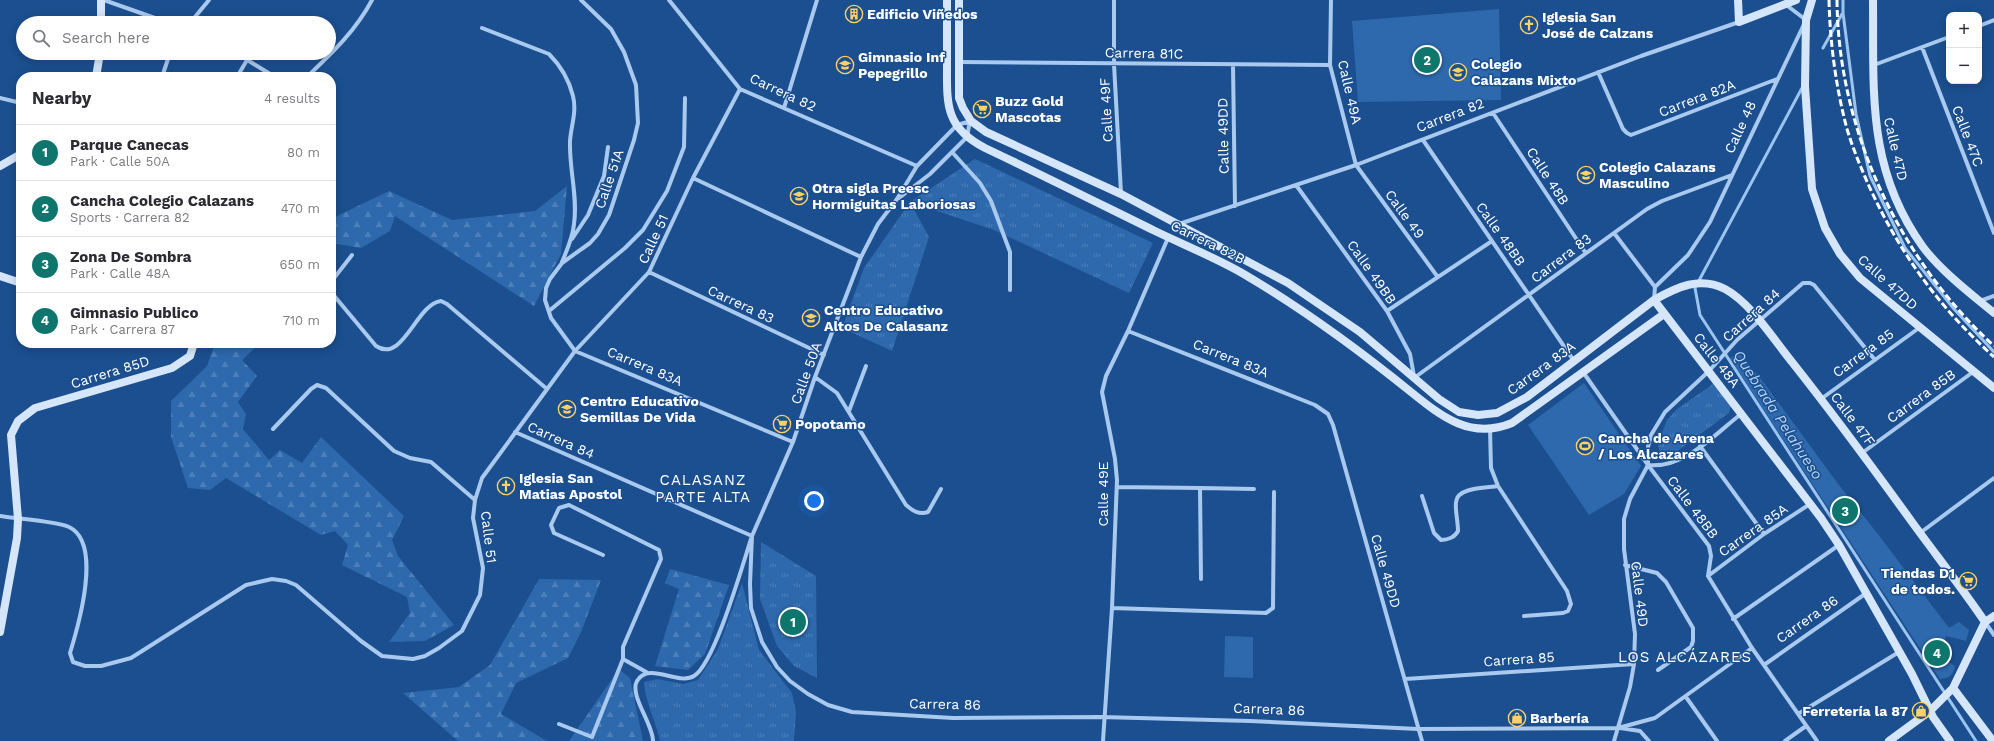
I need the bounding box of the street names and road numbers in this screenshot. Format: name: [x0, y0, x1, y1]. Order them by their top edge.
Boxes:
street label: Carrera 81C: [1105, 44, 1183, 62]
street label: Calle 49A: [1335, 58, 1365, 126]
street label: Carrera 82: [747, 70, 819, 114]
street label: Carrera 82A: [1656, 76, 1738, 120]
street label: Calle 49F: [1096, 77, 1116, 143]
street label: Carrera 82: [1414, 95, 1486, 135]
street label: Calle 49DD: [1214, 98, 1232, 174]
street label: Calle 48: [1721, 98, 1759, 156]
street label: Calle 47C: [1949, 103, 1987, 169]
street label: Calle 47D: [1881, 116, 1911, 182]
street label: Calle 48B: [1524, 144, 1572, 208]
street label: Calle 51A: [591, 147, 627, 211]
street label: Calle 49: [1382, 187, 1428, 241]
street label: Calle 48BB: [1473, 199, 1529, 269]
street label: Calle 51: [635, 212, 671, 266]
street label: Carrera 82B: [1168, 217, 1248, 267]
street label: Carrera 83: [1528, 230, 1594, 286]
street label: Calle 49BB: [1344, 237, 1400, 307]
street label: Calle 47DD: [1855, 251, 1921, 313]
street label: Carrera 83: [705, 282, 777, 326]
street label: Carrera 84: [1719, 285, 1783, 345]
street label: Carrera 85: [1829, 326, 1897, 380]
street label: Calle 48A: [1691, 329, 1743, 391]
street label: Carrera 83A: [1191, 336, 1271, 380]
street label: Carrera 83A: [1504, 338, 1578, 398]
street label: Calle 50A: [787, 340, 825, 406]
street label: Carrera 83A: [605, 343, 685, 389]
street label: Carrera 85D: [69, 352, 151, 392]
street label: Carrera 85B: [1884, 366, 1958, 426]
street label: Calle 47F: [1828, 389, 1878, 449]
street label: Carrera 84: [525, 418, 597, 462]
street label: Calle 49E: [1095, 461, 1111, 527]
street label: Calle 48BB: [1664, 472, 1722, 542]
street label: Carrera 85A: [1715, 500, 1791, 560]
street label: Calle 51: [478, 510, 500, 564]
street label: Calle 49DD: [1368, 532, 1404, 610]
street label: Calle 49D: [1628, 560, 1652, 628]
street label: Carrera 86: [1773, 592, 1841, 646]
street label: Carrera 85: [1483, 649, 1555, 669]
street label: Carrera 86: [909, 695, 981, 713]
street label: Carrera 86: [1233, 700, 1305, 718]

